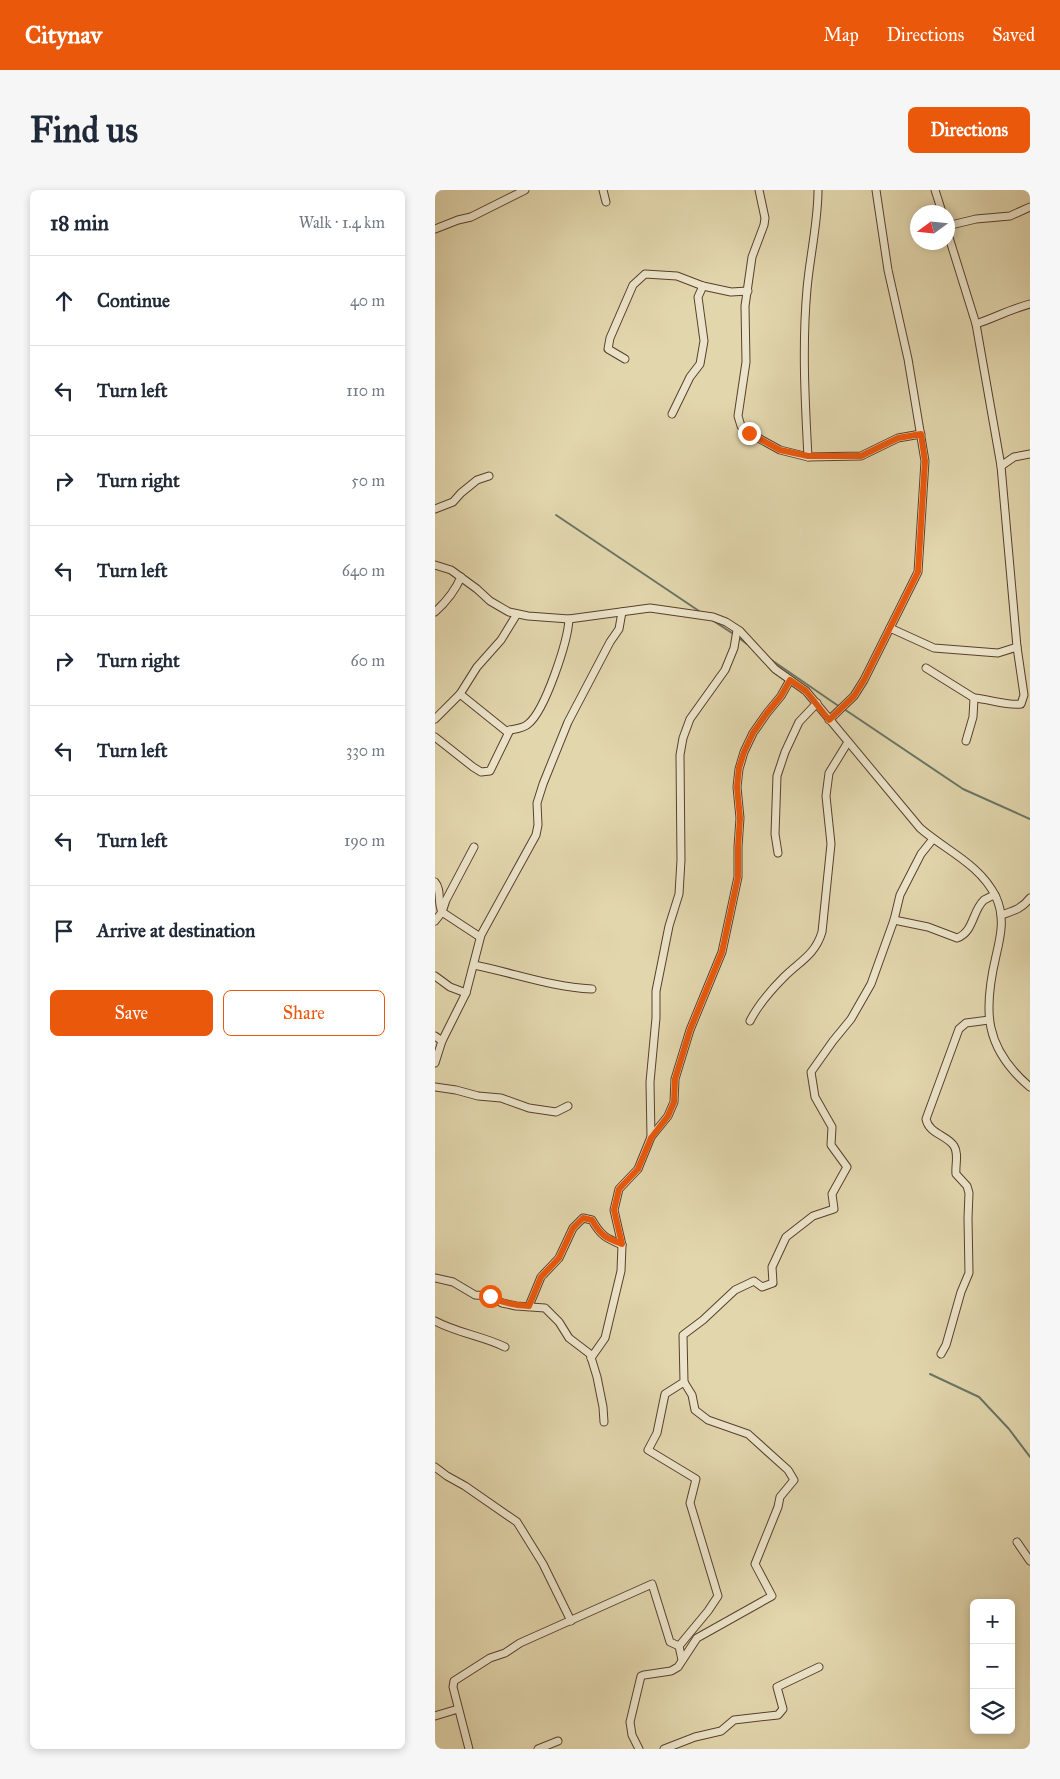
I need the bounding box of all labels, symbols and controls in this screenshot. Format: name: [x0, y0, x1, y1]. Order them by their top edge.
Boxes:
text: Citynav: [25, 20, 102, 50]
text: Map: [823, 24, 859, 46]
text: Directions: [887, 24, 964, 46]
text: Saved: [992, 24, 1035, 46]
button: Directions: [908, 107, 1030, 153]
text: Find us: [30, 109, 138, 152]
north arrow: [910, 205, 955, 250]
text: 18 min: [50, 210, 109, 236]
text: Walk · 1.4 km: [299, 213, 385, 232]
icon: ahead: [50, 287, 78, 315]
text: Continue: [97, 289, 170, 312]
text: 40 m: [350, 291, 385, 310]
icon: left: [50, 377, 78, 405]
text: Turn left: [97, 379, 167, 402]
text: 110 m: [346, 381, 385, 400]
route end: [738, 422, 761, 445]
icon: right: [50, 467, 78, 495]
text: Turn right: [97, 469, 180, 492]
text: 50 m: [351, 471, 385, 490]
icon: left: [50, 557, 78, 585]
text: Turn left: [97, 559, 167, 582]
text: 640 m: [342, 561, 385, 580]
icon: right: [50, 647, 78, 675]
text: Turn right: [97, 649, 180, 672]
text: 60 m: [351, 651, 385, 670]
icon: left: [50, 737, 78, 765]
text: Turn left: [97, 739, 167, 762]
text: 330 m: [346, 741, 385, 760]
icon: left: [50, 827, 78, 855]
text: Turn left: [97, 829, 167, 852]
text: 190 m: [344, 831, 385, 850]
icon: arrive: [50, 917, 78, 945]
text: Arrive at destination: [97, 919, 255, 942]
button: Save: [50, 990, 213, 1036]
button: Share: [223, 990, 385, 1036]
route start: [479, 1285, 502, 1308]
map controls: [970, 1599, 1015, 1734]
button: +: [970, 1599, 1015, 1644]
button: −: [970, 1644, 1015, 1689]
button: layers: [970, 1689, 1015, 1734]

